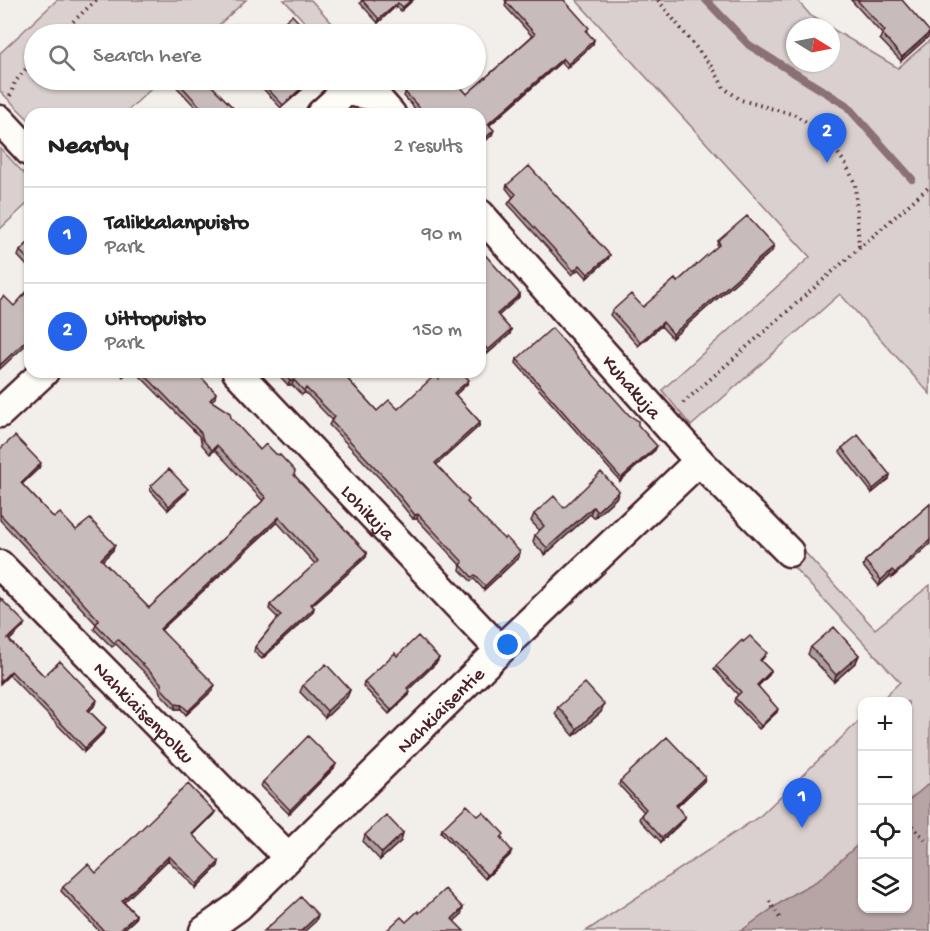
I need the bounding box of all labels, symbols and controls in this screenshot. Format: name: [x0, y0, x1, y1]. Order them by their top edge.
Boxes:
north arrow: [786, 18, 840, 72]
search box: [24, 24, 486, 90]
icon: search: [45, 41, 78, 74]
text: Search here: [93, 44, 201, 70]
pin: 2: [808, 114, 846, 163]
text: Nearby: [48, 132, 129, 163]
text: 2 results: [393, 136, 462, 159]
text: Talikkalanpuisto: [105, 211, 249, 237]
text: 1: [63, 224, 72, 247]
text: 90 m: [422, 224, 462, 247]
text: Park: [105, 237, 143, 260]
text: Uittopuisto: [105, 307, 206, 333]
text: 2: [63, 320, 72, 343]
text: 150 m: [413, 320, 462, 343]
text: Park: [105, 333, 143, 356]
street label: Kuhakuja: [596, 352, 665, 426]
street label: Lohikuja: [335, 481, 399, 547]
your location: [493, 630, 522, 659]
street label: Nahkiaisenpolku: [87, 658, 198, 770]
street label: Nahkiaisentie: [393, 663, 491, 760]
map controls: [858, 697, 912, 913]
button: +: [858, 697, 912, 751]
button: −: [858, 751, 912, 805]
pin: 1: [782, 778, 822, 828]
button: locate: [858, 805, 912, 859]
button: layers: [858, 859, 912, 913]

